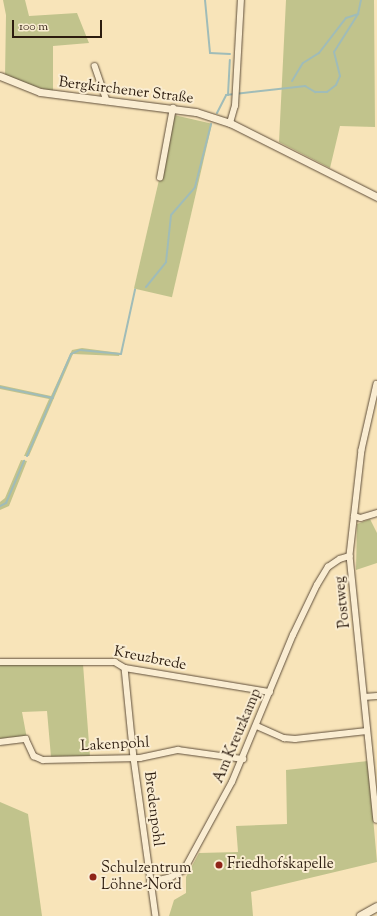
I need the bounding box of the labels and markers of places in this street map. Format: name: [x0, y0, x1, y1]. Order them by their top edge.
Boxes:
place label: Friedhofskapelle: [227, 856, 334, 874]
place label: Schulzentrum Löhne-Nord: [101, 859, 191, 894]
marker: Friedhofskapelle: [214, 860, 224, 870]
marker: Schulzentrum Löhne-Nord: [88, 872, 98, 882]

